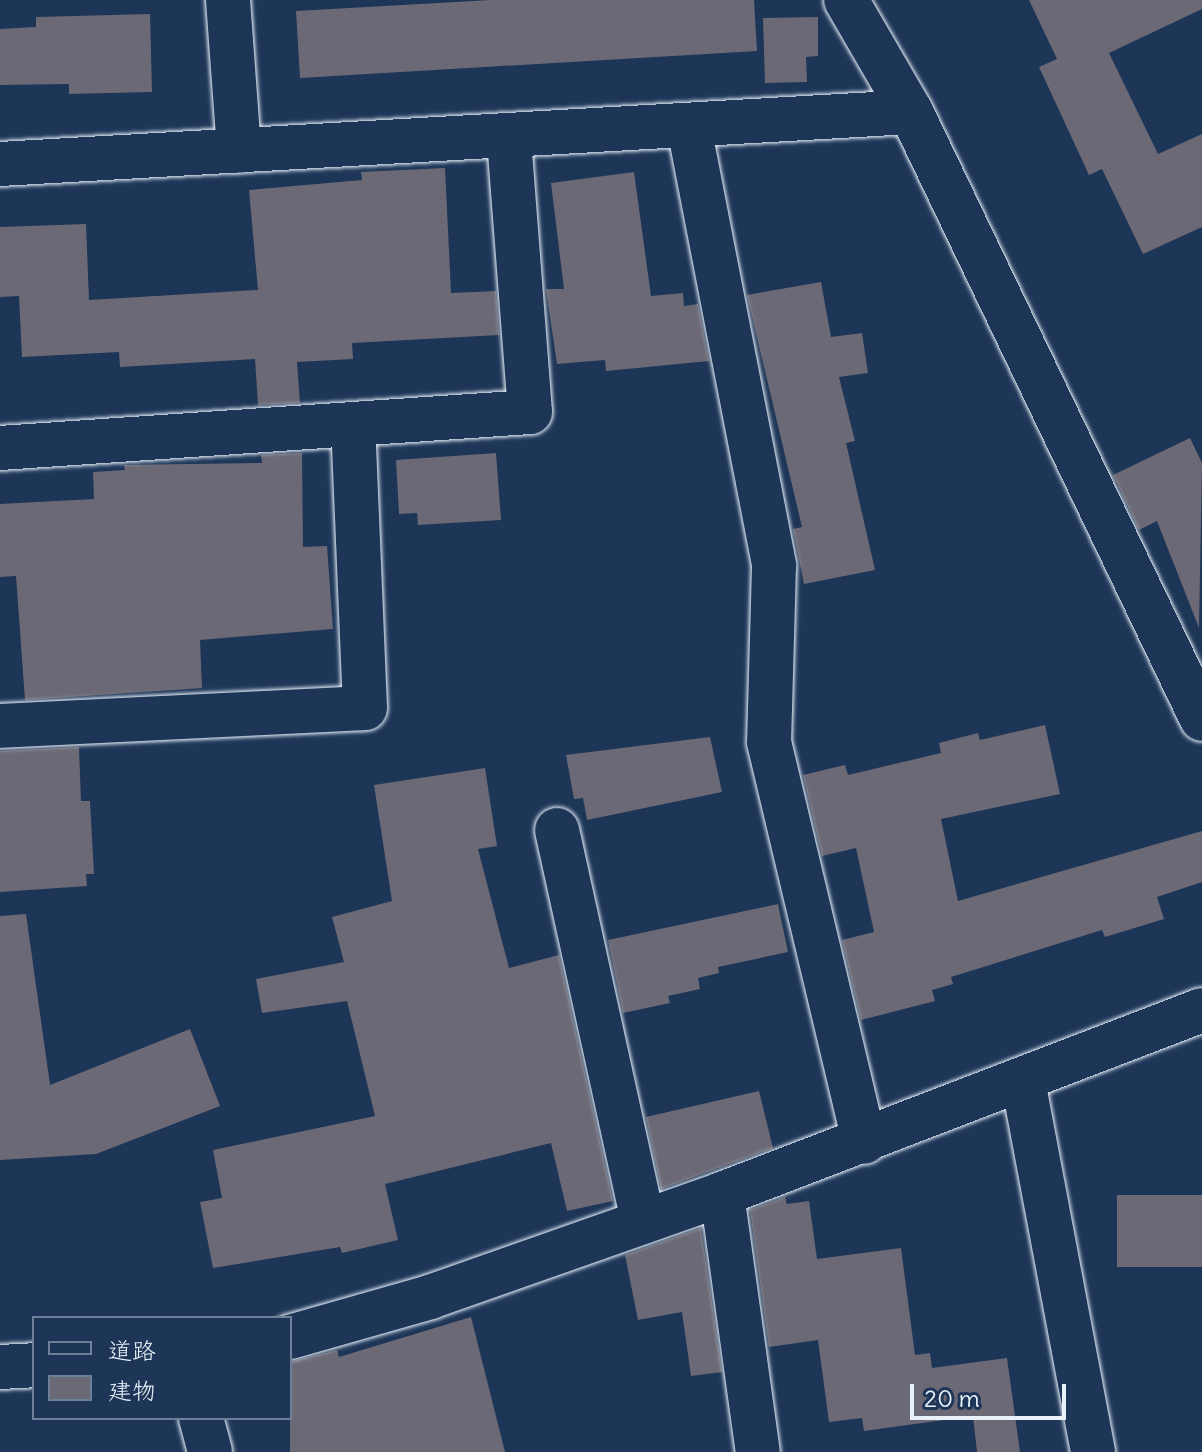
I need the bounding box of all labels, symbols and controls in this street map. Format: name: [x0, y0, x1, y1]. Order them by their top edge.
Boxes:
legend: [32, 1316, 292, 1420]
text: 道路: [108, 1335, 156, 1365]
scale bar: [914, 1368, 1070, 1418]
text: 建物: [108, 1375, 156, 1405]
text: 20 m: [924, 1383, 980, 1413]

